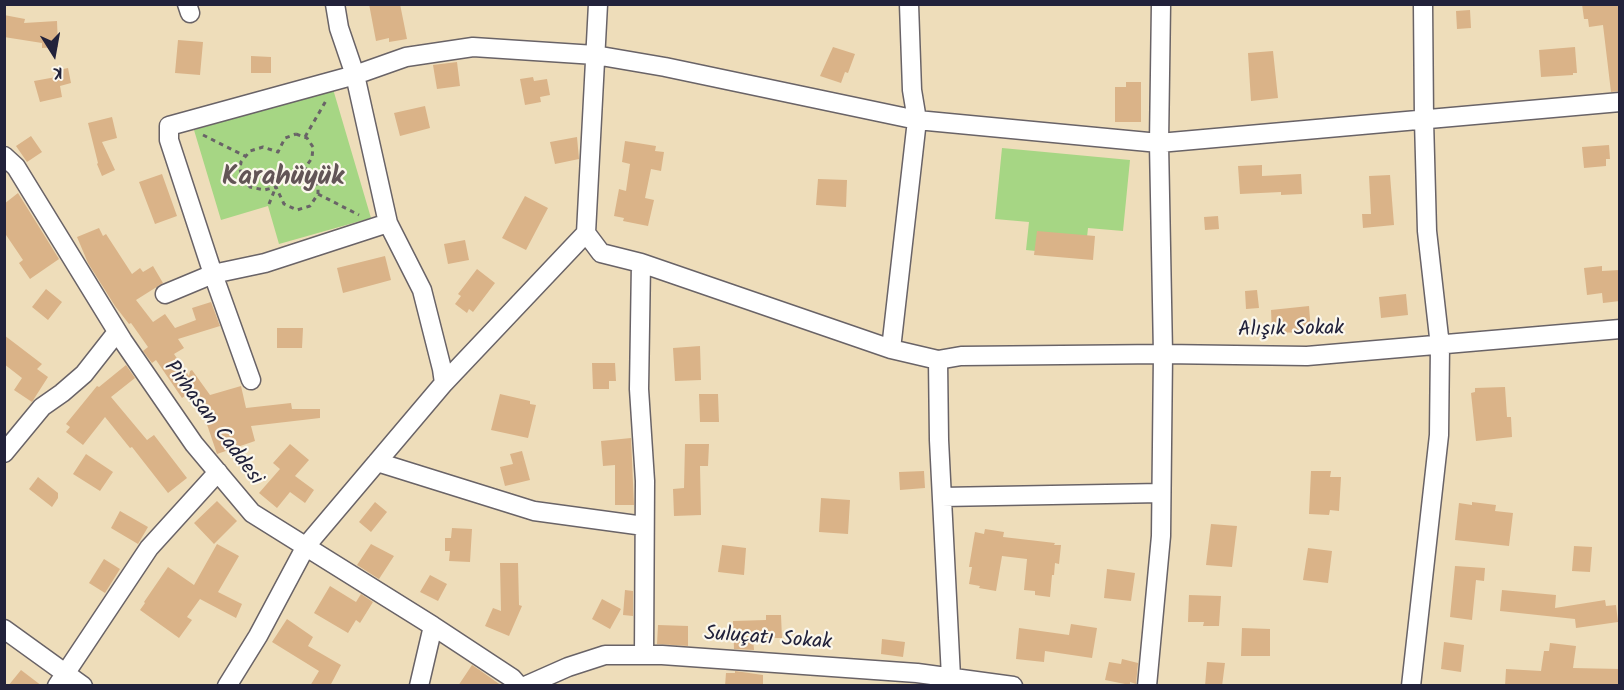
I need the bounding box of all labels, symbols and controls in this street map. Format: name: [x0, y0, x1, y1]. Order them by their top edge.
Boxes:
north arrow: [24, 24, 84, 84]
text: K: [50, 59, 65, 85]
district label: Karahüyük: [222, 163, 344, 195]
street label: Alışık Sokak: [1238, 317, 1344, 345]
street label: Pirhasan Caddesi: [157, 357, 267, 491]
street label: Suluçatı Sokak: [703, 623, 833, 657]

